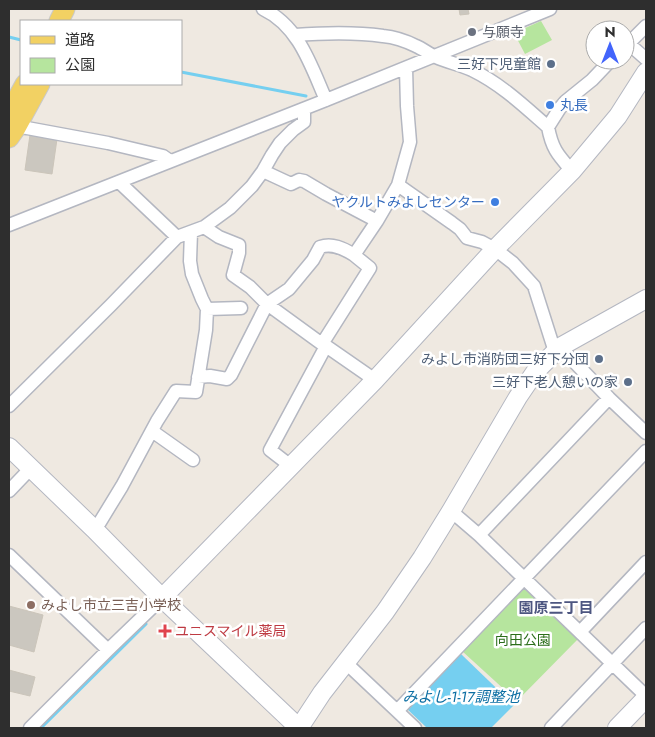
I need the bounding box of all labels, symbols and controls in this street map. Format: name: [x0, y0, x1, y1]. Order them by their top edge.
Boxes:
legend: [20, 20, 182, 85]
north arrow: [585, 20, 635, 70]
place label: 与願寺: [482, 22, 524, 42]
text: N: [604, 22, 616, 42]
marker: 与願寺: [466, 26, 478, 38]
text: 道路: [65, 29, 95, 51]
text: 公園: [65, 54, 95, 76]
place label: 三好下児童館: [457, 54, 541, 74]
marker: 三好下児童館: [545, 58, 557, 70]
place label: 丸長: [560, 95, 588, 115]
marker: 丸長: [544, 99, 556, 111]
place label: ヤクルトみよしセンター: [331, 192, 485, 212]
marker: ヤクルトみよしセンター: [489, 196, 501, 208]
place label: みよし市消防団三好下分団: [421, 349, 589, 369]
marker: みよし市消防団三好下分団: [593, 353, 605, 365]
place label: 三好下老人憩いの家: [492, 372, 618, 392]
marker: 三好下老人憩いの家: [622, 376, 634, 388]
place label: みよし市立三吉小学校: [41, 595, 181, 615]
district label: 園原三丁目: [518, 597, 594, 619]
marker: みよし市立三吉小学校: [25, 599, 37, 611]
place label: ユニスマイル薬局: [175, 621, 287, 641]
marker: ユニスマイル薬局: [159, 625, 171, 637]
park label: 向田公園: [495, 630, 551, 650]
water label: みよし-1-17調整池: [403, 686, 521, 708]

